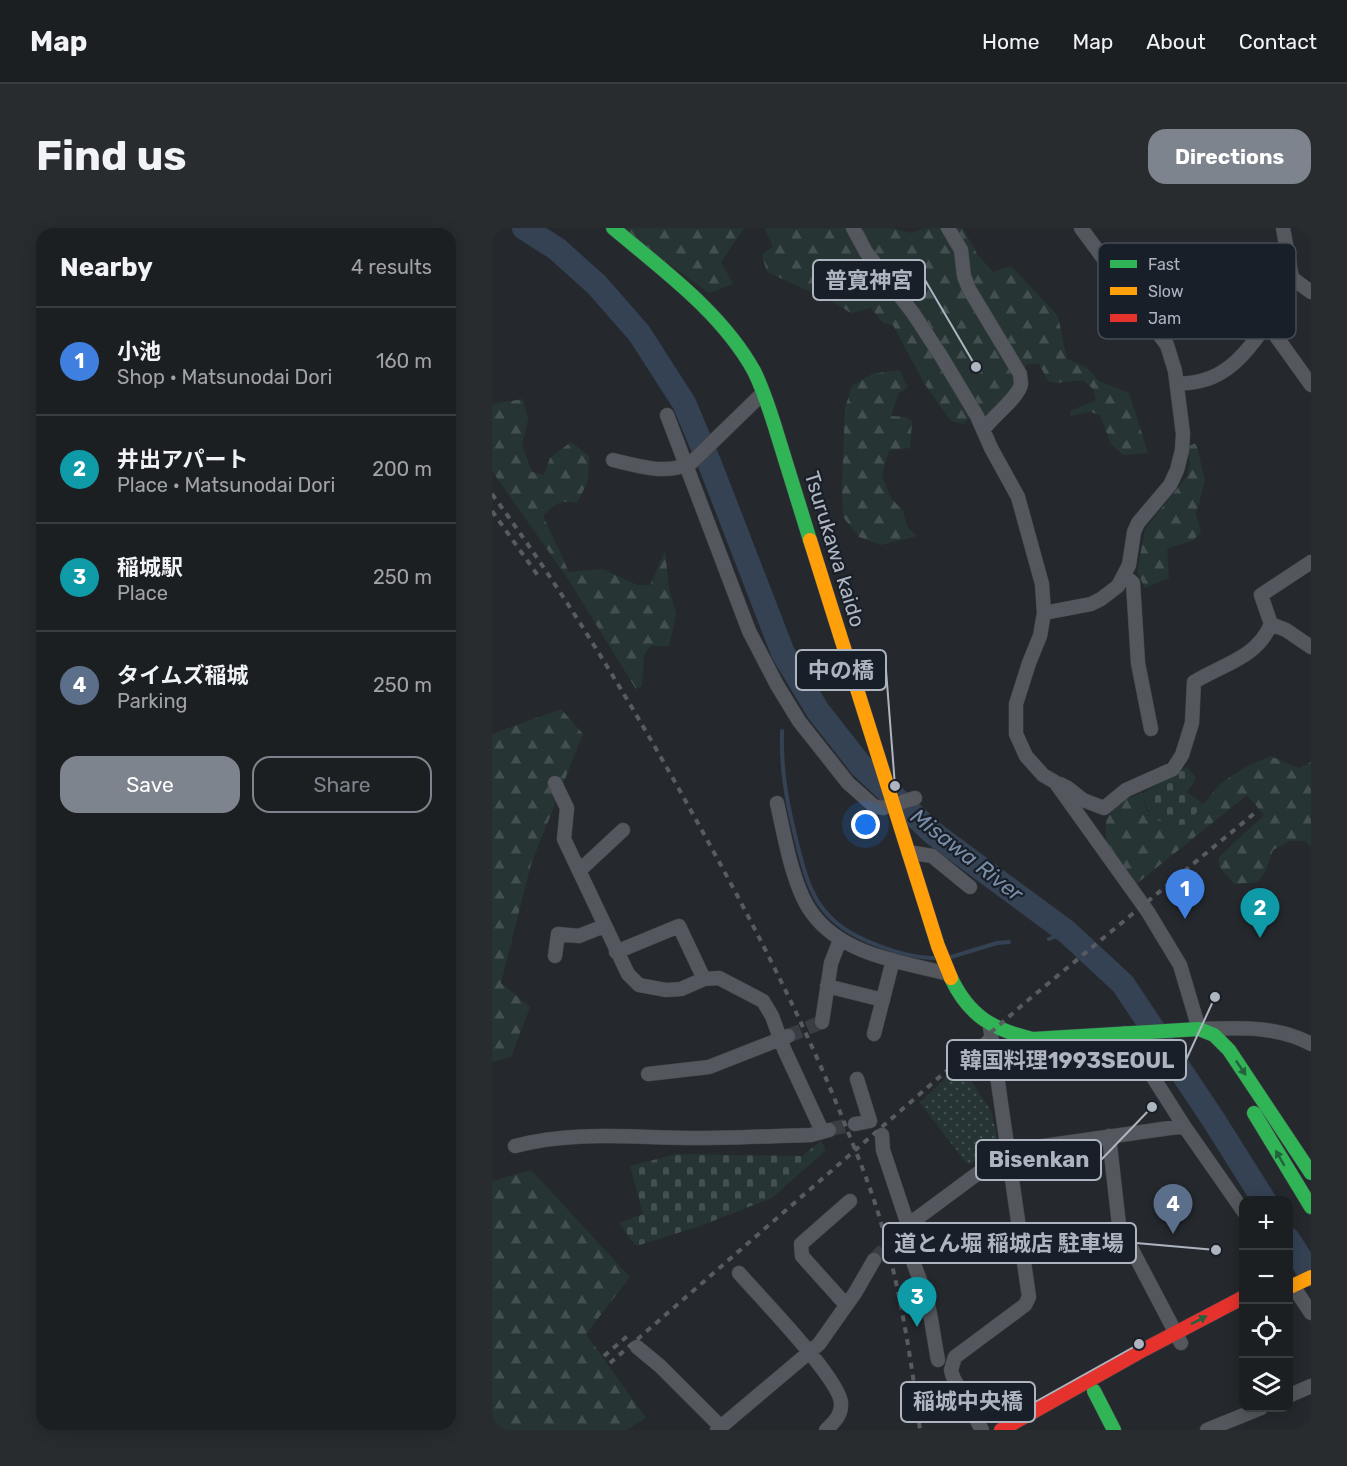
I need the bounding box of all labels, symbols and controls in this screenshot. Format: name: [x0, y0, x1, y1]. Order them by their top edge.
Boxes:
text: Map: [30, 25, 87, 58]
text: Home: [982, 29, 1039, 54]
text: Map: [1072, 29, 1113, 54]
text: About: [1146, 29, 1206, 54]
text: Contact: [1239, 29, 1317, 54]
button: Directions: [1148, 129, 1311, 184]
text: Find us: [36, 131, 187, 181]
legend: [1098, 243, 1296, 339]
text: Nearby: [60, 252, 153, 283]
text: 4 results: [351, 255, 432, 279]
text: Fast: [1148, 255, 1180, 274]
callout: 普寛神宮: [813, 260, 925, 300]
text: 普寛神宮: [825, 267, 913, 294]
text: Slow: [1148, 282, 1184, 301]
text: Jam: [1148, 309, 1181, 328]
text: 小池: [117, 338, 161, 365]
text: 1: [75, 349, 84, 373]
text: 160 m: [376, 349, 432, 373]
text: Shop · Matsunodai Dori: [117, 365, 332, 389]
text: 井出アパート: [117, 446, 249, 473]
text: 2: [73, 457, 86, 481]
text: 200 m: [372, 457, 432, 481]
street label: Tsurukawa kaido: [799, 468, 871, 630]
text: Place · Matsunodai Dori: [117, 473, 335, 497]
text: 稲城駅: [117, 554, 183, 581]
text: 3: [73, 565, 86, 589]
text: 250 m: [373, 565, 432, 589]
text: Place: [117, 581, 168, 605]
callout: 中の橋: [796, 650, 886, 690]
text: 中の橋: [808, 657, 874, 684]
text: タイムズ稲城: [117, 662, 249, 689]
text: 4: [73, 673, 86, 697]
text: 250 m: [373, 673, 432, 697]
text: Parking: [117, 689, 188, 713]
button: Save: [60, 756, 240, 813]
button: Share: [252, 756, 432, 813]
water label: Misawa River: [905, 803, 1030, 908]
your location: [851, 810, 880, 839]
pin: 1: [1166, 870, 1204, 919]
pin: 2: [1240, 888, 1280, 938]
callout: 韓国料理1993SEOUL: [947, 1040, 1186, 1080]
text: 韓国料理1993SEOUL: [960, 1047, 1174, 1074]
one-way arrow: [1235, 1059, 1247, 1075]
callout: Bisenkan: [976, 1140, 1101, 1180]
text: Bisenkan: [989, 1146, 1089, 1173]
one-way arrow: [1275, 1150, 1286, 1166]
pin: 4: [1154, 1184, 1192, 1234]
map controls: [1239, 1196, 1293, 1412]
button: +: [1239, 1196, 1293, 1250]
callout: 道とん堀 稲城店 駐車場: [883, 1223, 1136, 1263]
text: 道とん堀 稲城店 駐車場: [894, 1230, 1124, 1257]
button: −: [1239, 1250, 1293, 1304]
pin: 3: [898, 1278, 936, 1327]
button: locate: [1239, 1304, 1293, 1358]
one-way arrow: [1191, 1315, 1208, 1325]
button: layers: [1239, 1358, 1293, 1412]
callout: 稲城中央橋: [901, 1382, 1035, 1422]
text: 稲城中央橋: [913, 1388, 1023, 1415]

